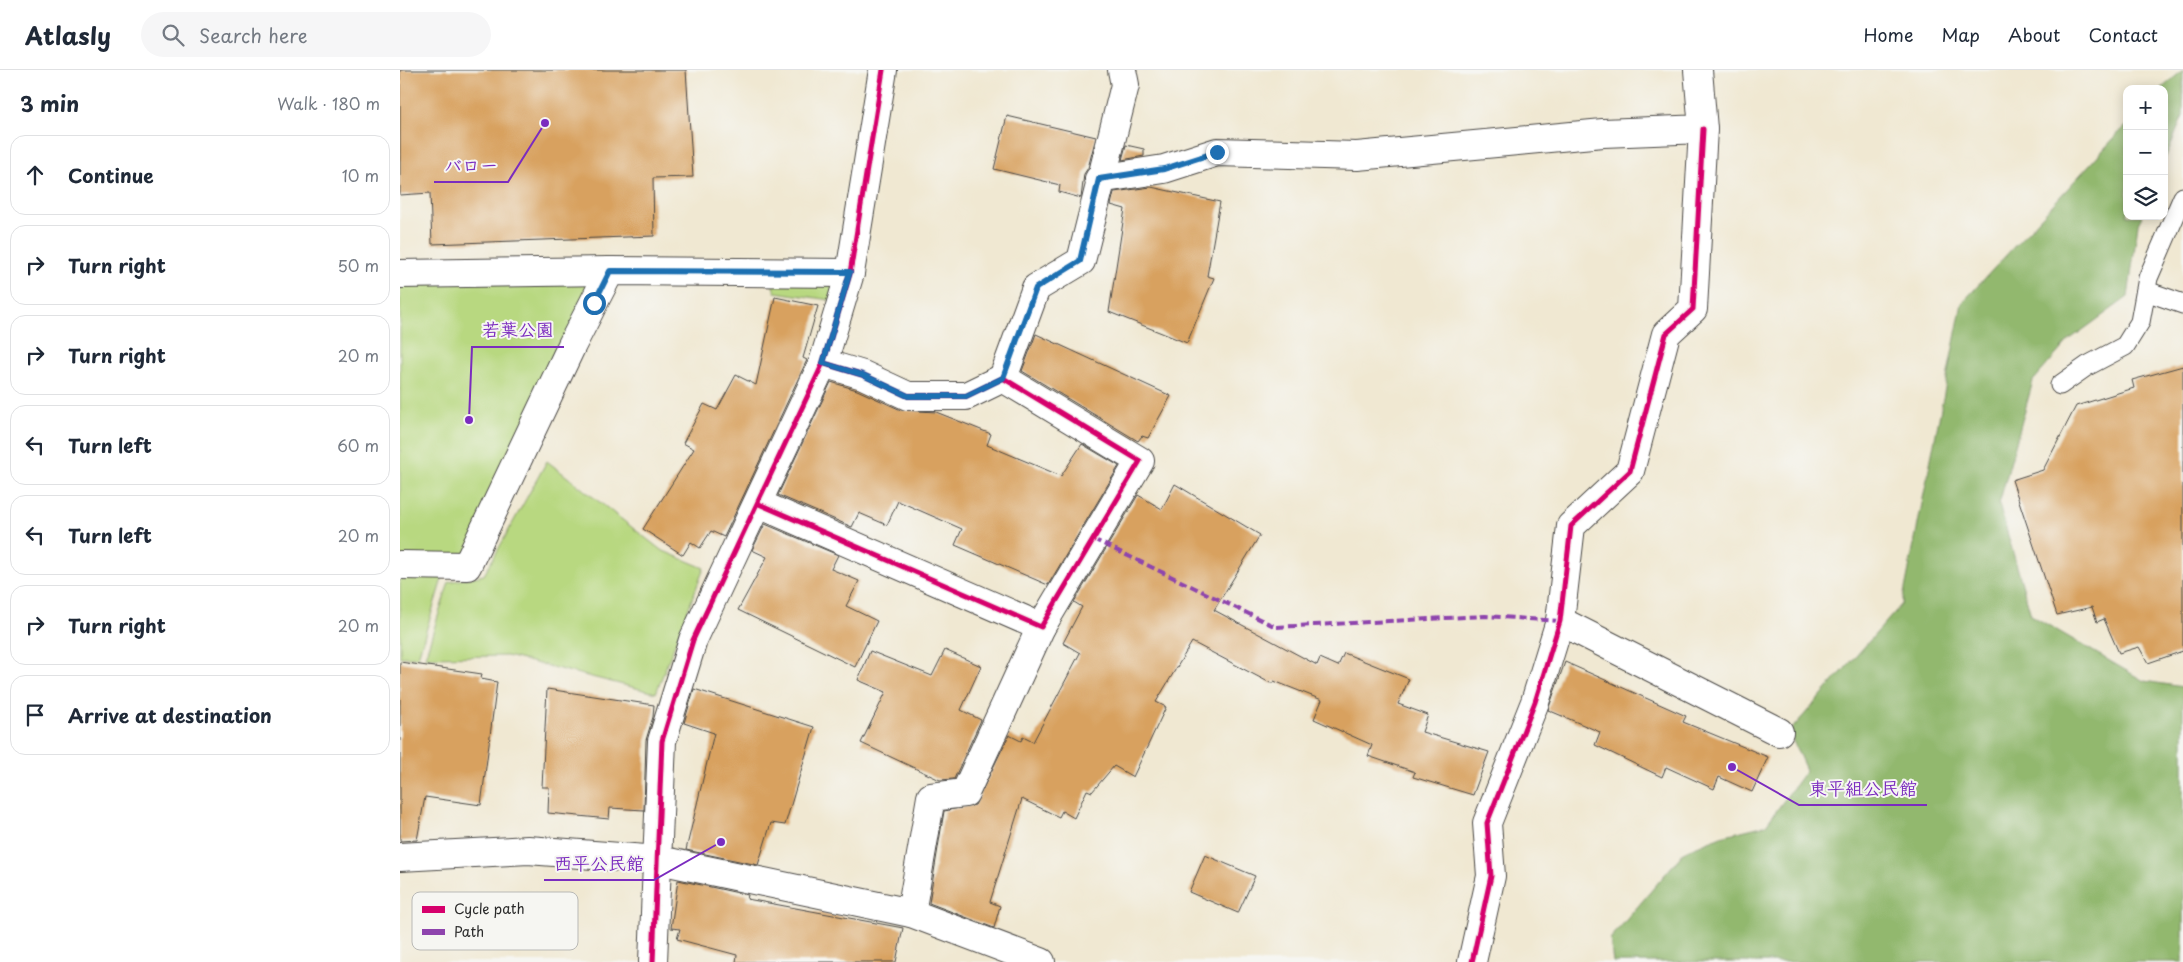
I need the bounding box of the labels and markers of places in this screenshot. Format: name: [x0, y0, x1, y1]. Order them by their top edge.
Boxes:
callout: バロー: [434, 149, 508, 182]
callout: 若葉公園: [472, 314, 564, 347]
callout: 東平組公民館: [1799, 772, 1927, 805]
callout: 西平公民館: [544, 847, 654, 880]

